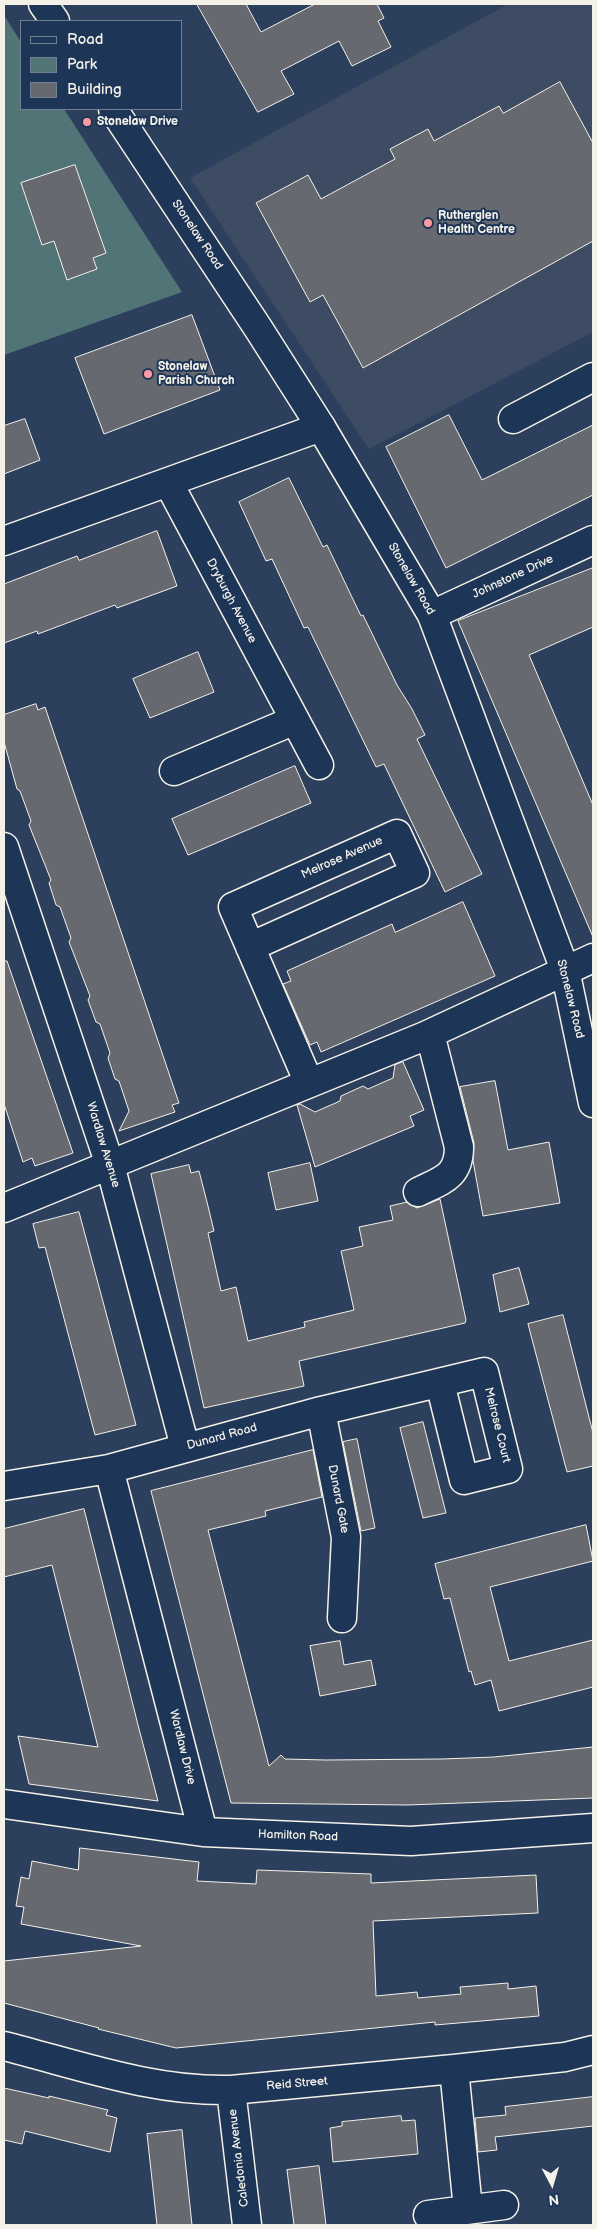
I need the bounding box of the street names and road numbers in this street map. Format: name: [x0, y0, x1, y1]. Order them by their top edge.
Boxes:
street label: Stonelaw Road: [168, 197, 226, 273]
street label: Stonelaw Road: [385, 540, 437, 618]
street label: Johnstone Drive: [470, 552, 556, 602]
street label: Dryburgh Avenue: [203, 556, 259, 646]
street label: Melrose Avenue: [299, 834, 385, 882]
street label: Stonelaw Road: [553, 958, 587, 1040]
street label: Wardlaw Avenue: [83, 1100, 123, 1190]
street label: Melrose Court: [481, 1386, 513, 1464]
street label: Dunard Road: [185, 1421, 259, 1453]
street label: Dunard Gate: [324, 1464, 352, 1534]
street label: Wardlaw Drive: [166, 1708, 198, 1786]
street label: Hamilton Road: [258, 1827, 338, 1845]
street label: Reid Street: [266, 2074, 328, 2094]
street label: Caledonia Avenue: [226, 2108, 252, 2208]

